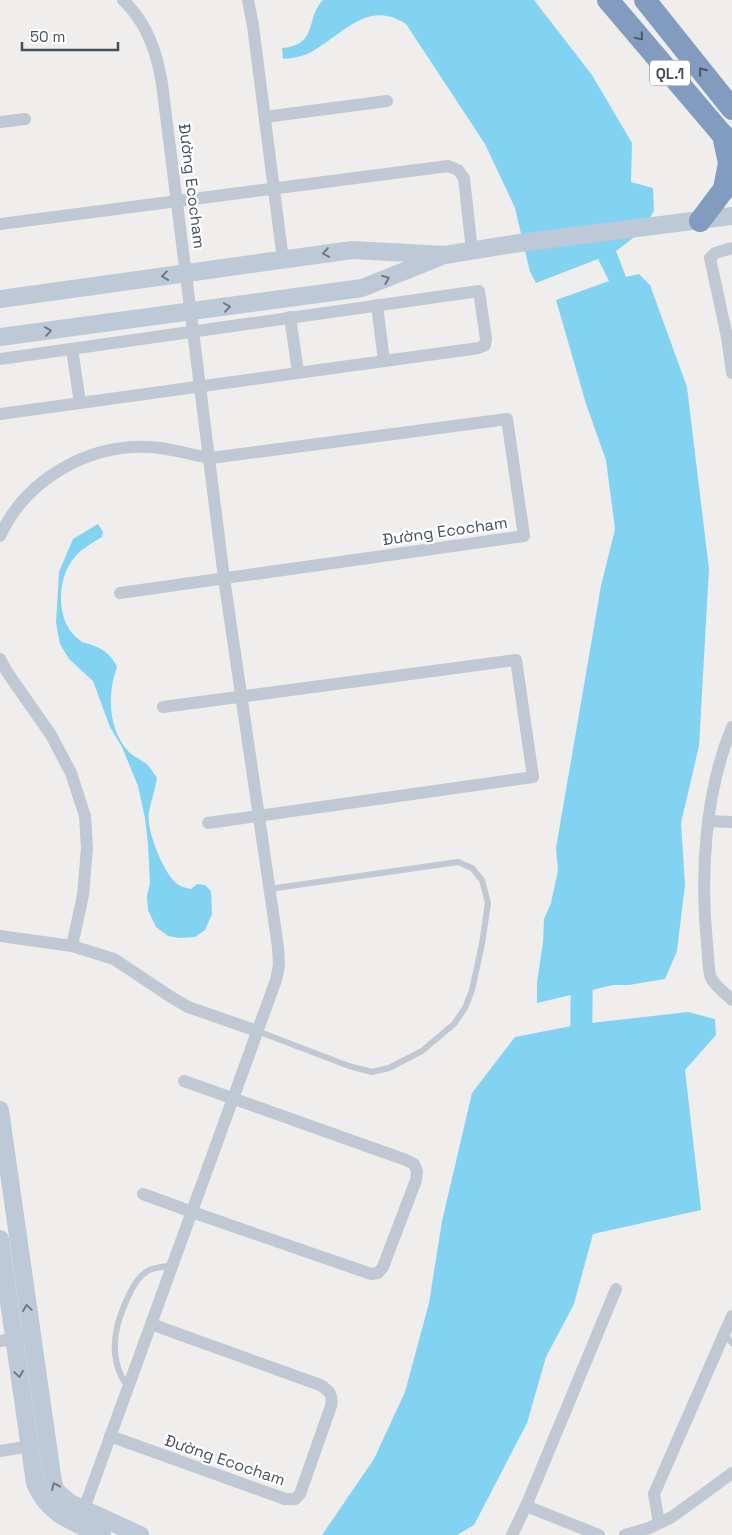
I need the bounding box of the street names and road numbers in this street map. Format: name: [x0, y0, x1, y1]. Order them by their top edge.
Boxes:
road number: QL.1: [650, 60, 690, 86]
street label: Đường Ecocham: [174, 122, 210, 250]
street label: Đường Ecocham: [381, 512, 509, 550]
street label: Đường Ecocham: [162, 1430, 288, 1490]

